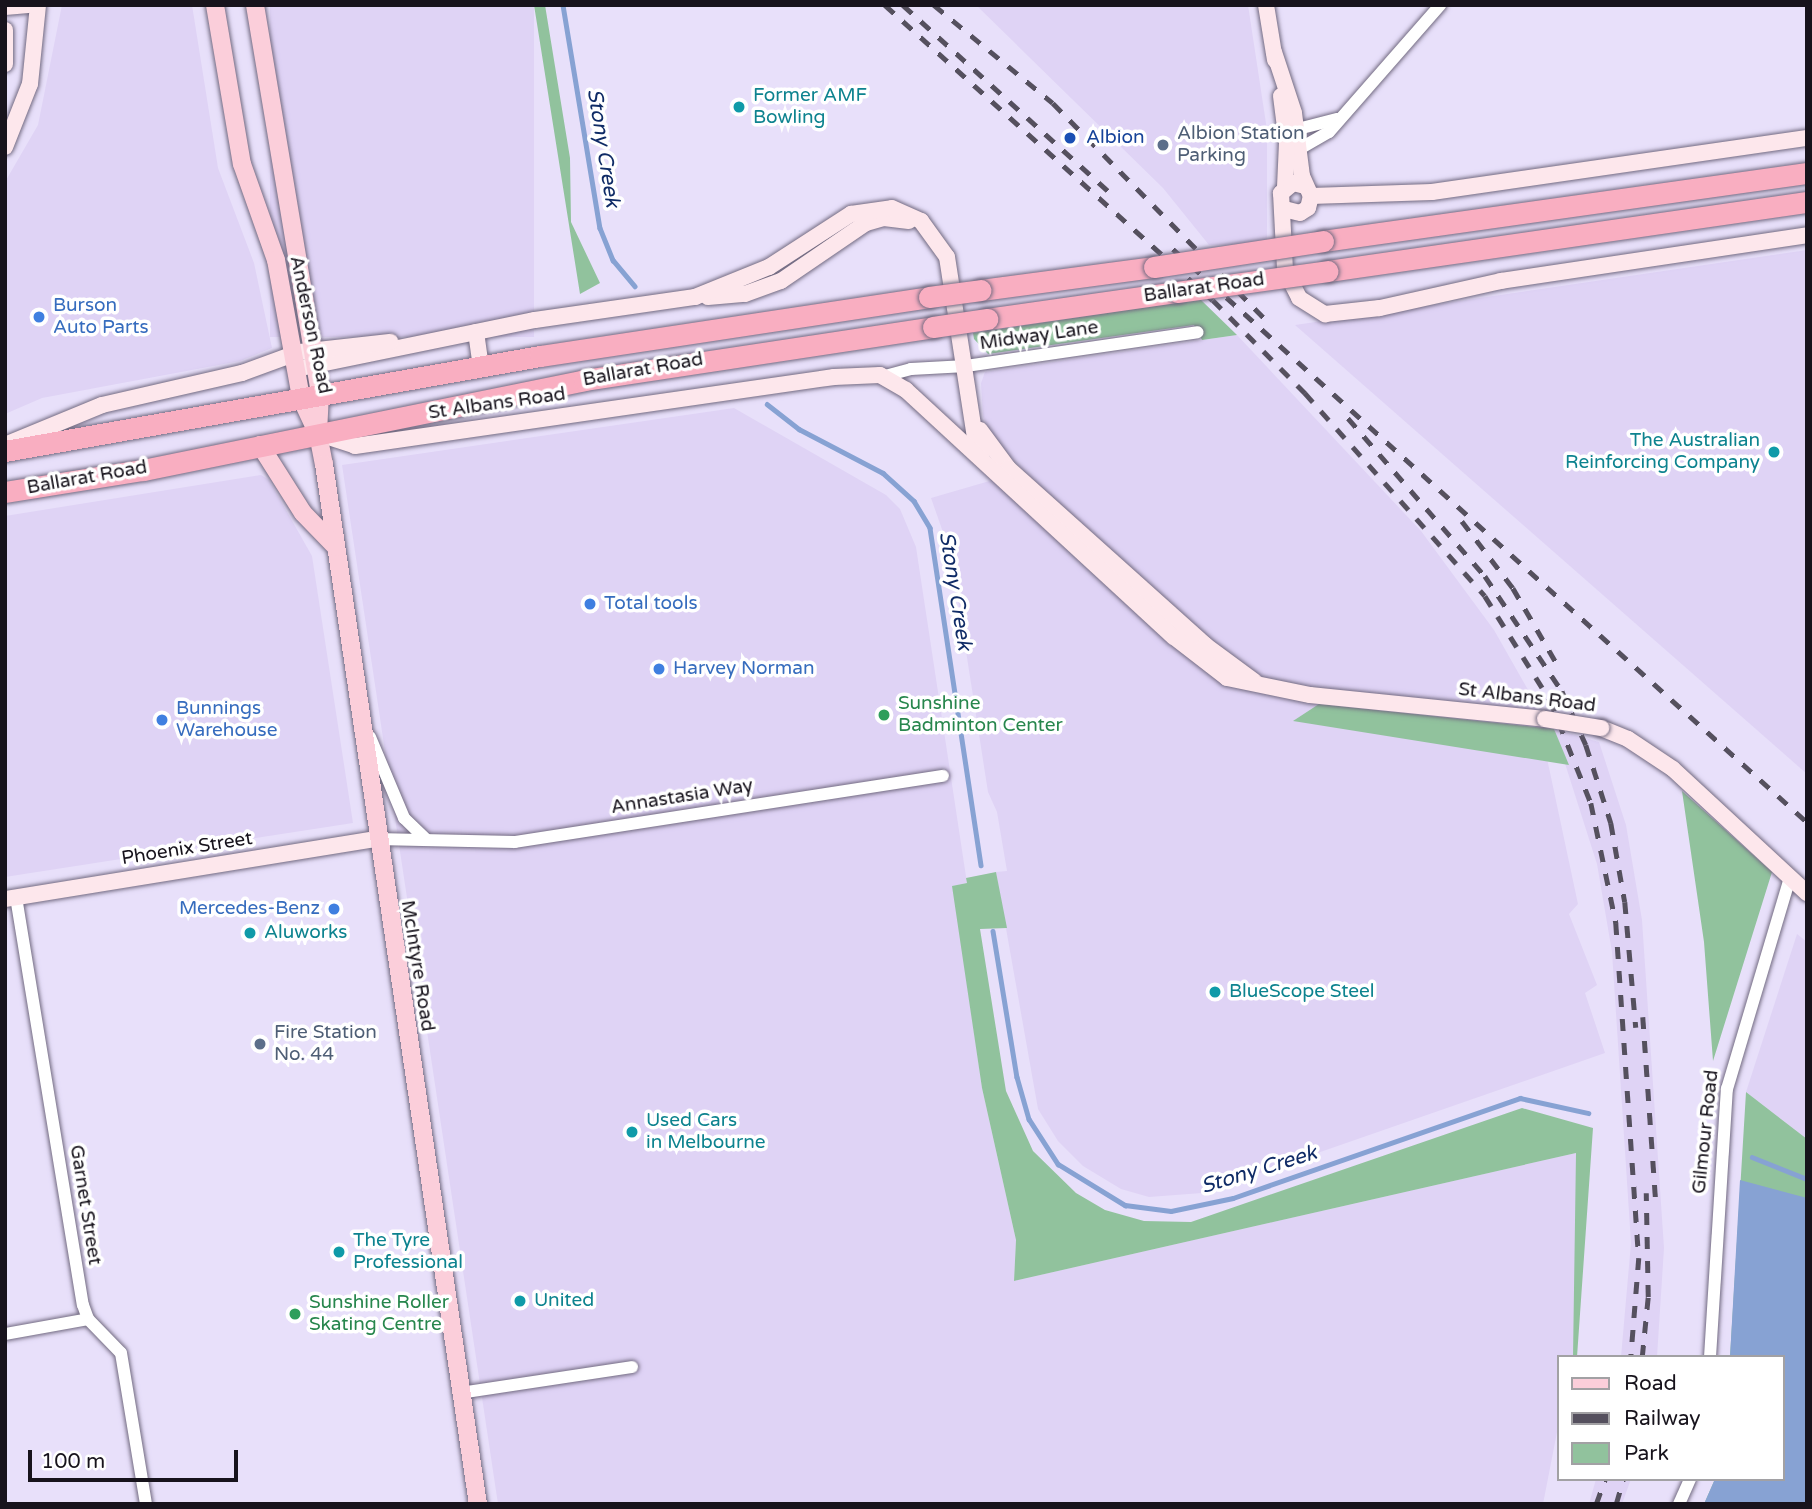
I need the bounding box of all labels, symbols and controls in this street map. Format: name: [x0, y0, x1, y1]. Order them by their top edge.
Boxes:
place label: Former AMF Bowling: [753, 85, 867, 129]
water label: Stony Creek: [581, 87, 625, 209]
marker: Former AMF Bowling: [731, 99, 747, 115]
place label: Albion Station Parking: [1177, 123, 1305, 167]
place label: Albion: [1086, 127, 1145, 149]
marker: Albion: [1060, 128, 1080, 148]
marker: Albion Station Parking: [1155, 137, 1171, 153]
street label: Anderson Road: [284, 254, 336, 396]
street label: Ballarat Road: [1142, 268, 1266, 308]
place label: Burson Auto Parts: [53, 295, 149, 339]
marker: Burson Auto Parts: [31, 309, 47, 325]
street label: Midway Lane: [978, 316, 1100, 356]
street label: Ballarat Road: [581, 348, 705, 392]
street label: St Albans Road: [427, 383, 567, 425]
place label: The Australian Reinforcing Company: [1565, 430, 1760, 474]
marker: The Australian Reinforcing Company: [1766, 444, 1782, 460]
street label: Ballarat Road: [25, 456, 149, 500]
water label: Stony Creek: [933, 530, 977, 652]
place label: Total tools: [604, 593, 698, 615]
marker: Total tools: [582, 596, 598, 612]
place label: Harvey Norman: [673, 658, 815, 680]
marker: Harvey Norman: [651, 661, 667, 677]
street label: St Albans Road: [1457, 678, 1597, 718]
place label: Sunshine Badminton Center: [898, 693, 1063, 737]
place label: Bunnings Warehouse: [176, 698, 277, 742]
marker: Sunshine Badminton Center: [876, 707, 892, 723]
marker: Bunnings Warehouse: [154, 712, 170, 728]
street label: Annastasia Way: [609, 775, 755, 819]
street label: Phoenix Street: [120, 827, 254, 871]
place label: Mercedes-Benz: [179, 898, 320, 920]
street label: McIntyre Road: [395, 899, 439, 1033]
marker: Mercedes-Benz: [326, 901, 342, 917]
place label: Aluworks: [264, 922, 347, 944]
marker: Aluworks: [242, 925, 258, 941]
place label: BlueScope Steel: [1229, 981, 1375, 1003]
marker: BlueScope Steel: [1207, 984, 1223, 1000]
place label: Fire Station No. 44: [274, 1022, 377, 1066]
marker: Fire Station No. 44: [252, 1036, 268, 1052]
street label: Gilmour Road: [1688, 1069, 1724, 1195]
place label: Used Cars in Melbourne: [646, 1110, 766, 1154]
marker: Used Cars in Melbourne: [624, 1124, 640, 1140]
water label: Stony Creek: [1198, 1140, 1320, 1200]
street label: Garnet Street: [64, 1143, 106, 1267]
place label: The Tyre Professional: [353, 1230, 463, 1274]
marker: The Tyre Professional: [331, 1244, 347, 1260]
place label: United: [534, 1290, 594, 1312]
place label: Sunshine Roller Skating Centre: [309, 1292, 449, 1336]
marker: United: [512, 1293, 528, 1309]
marker: Sunshine Roller Skating Centre: [287, 1306, 303, 1322]
legend: [1556, 1355, 1784, 1481]
text: Road: [1624, 1371, 1677, 1396]
text: Railway: [1624, 1406, 1701, 1431]
scale bar: [32, 1436, 242, 1480]
text: Park: [1624, 1441, 1669, 1466]
text: 100 m: [41, 1449, 105, 1474]

